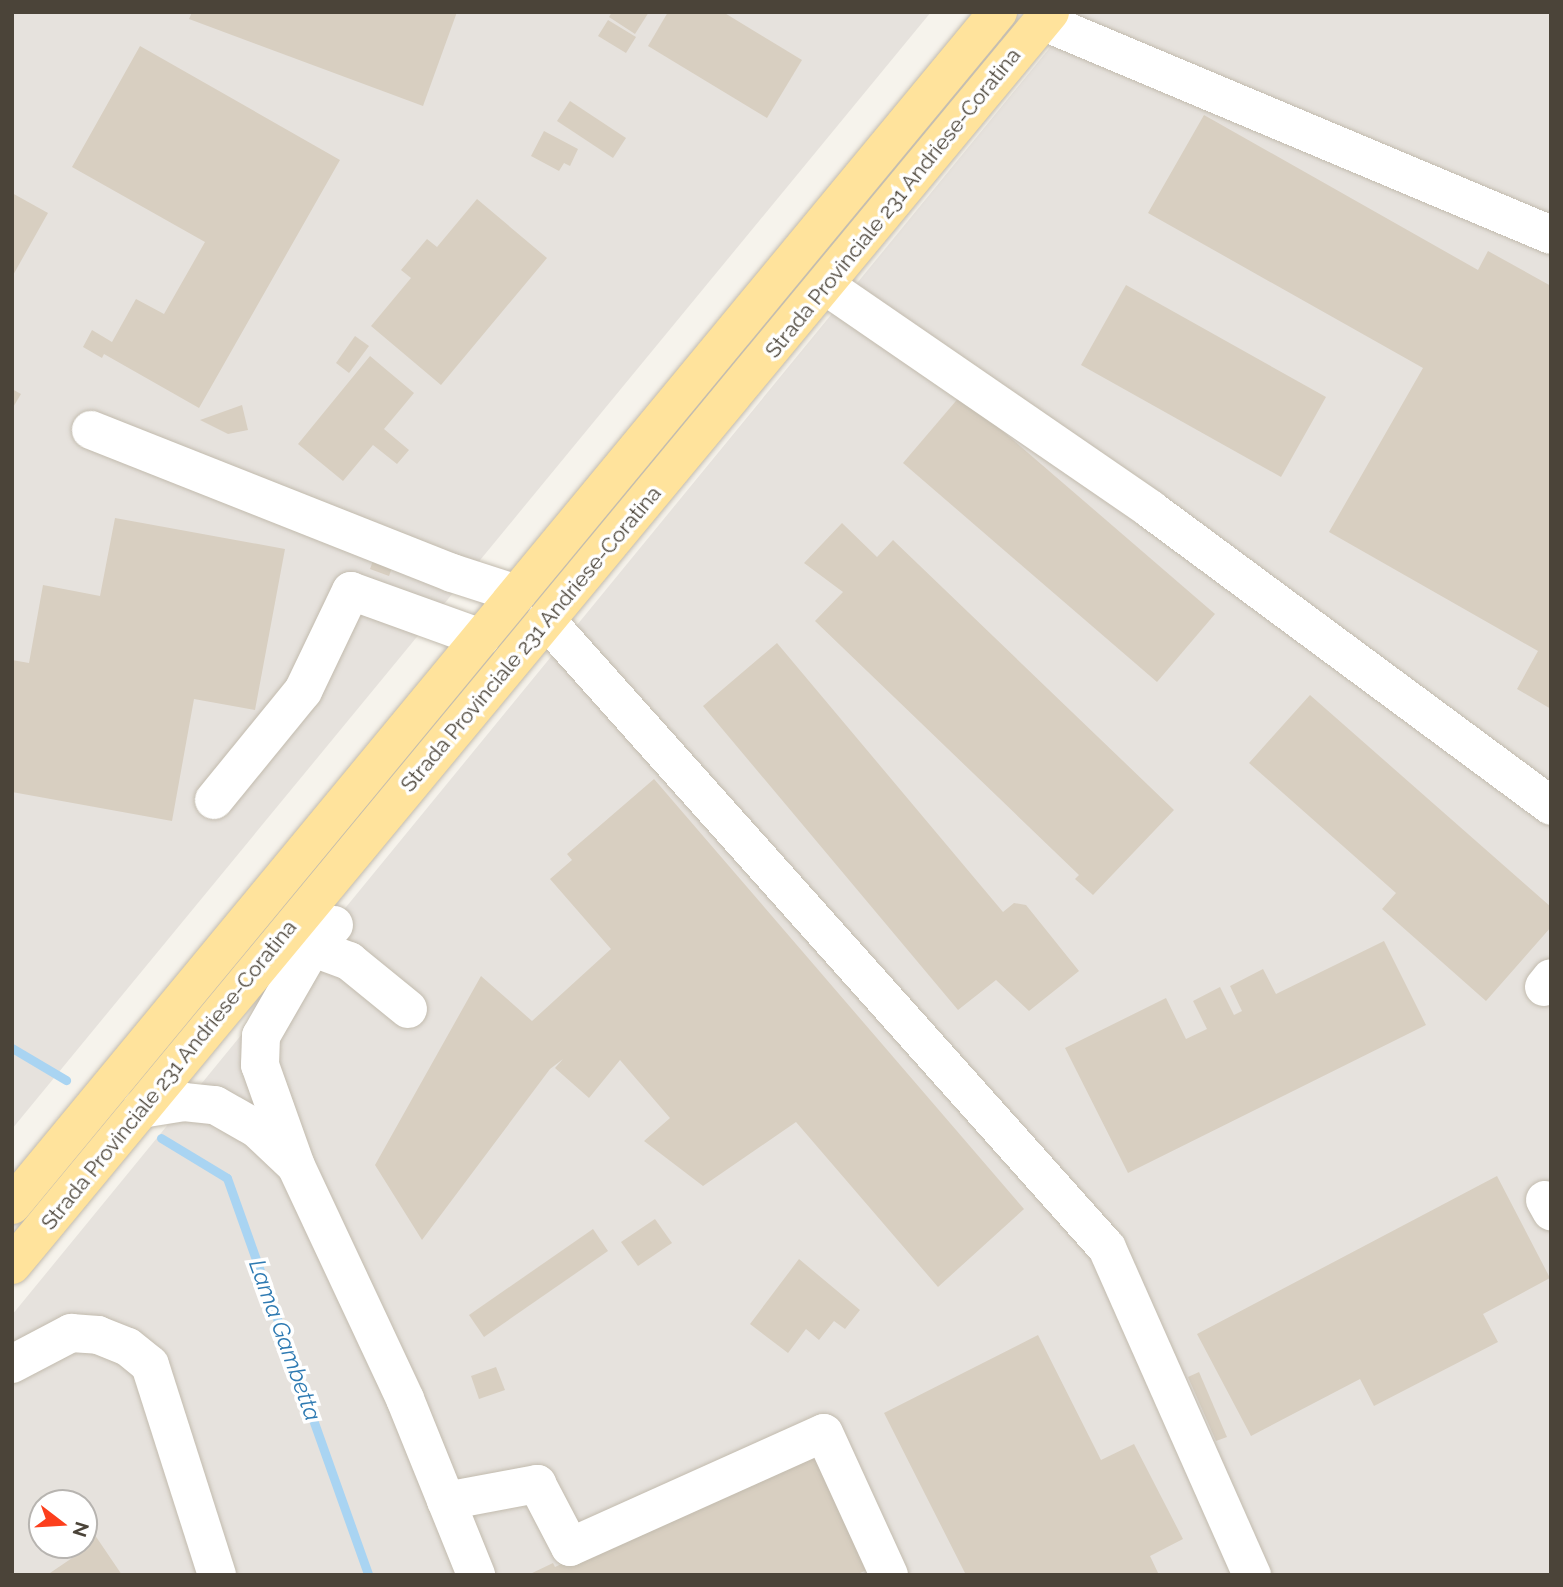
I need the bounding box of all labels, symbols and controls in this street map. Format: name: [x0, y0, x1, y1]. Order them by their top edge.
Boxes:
street label: Strada Provinciale 231 Andriese-Coratina: [760, 43, 1026, 363]
street label: Strada Provinciale 231 Andriese-Coratina: [395, 481, 667, 797]
street label: Strada Provinciale 231 Andriese-Coratina: [36, 915, 302, 1235]
water label: Lama Gambetta: [243, 1256, 327, 1424]
north arrow: [28, 1489, 98, 1559]
text: N: [69, 1519, 94, 1540]

